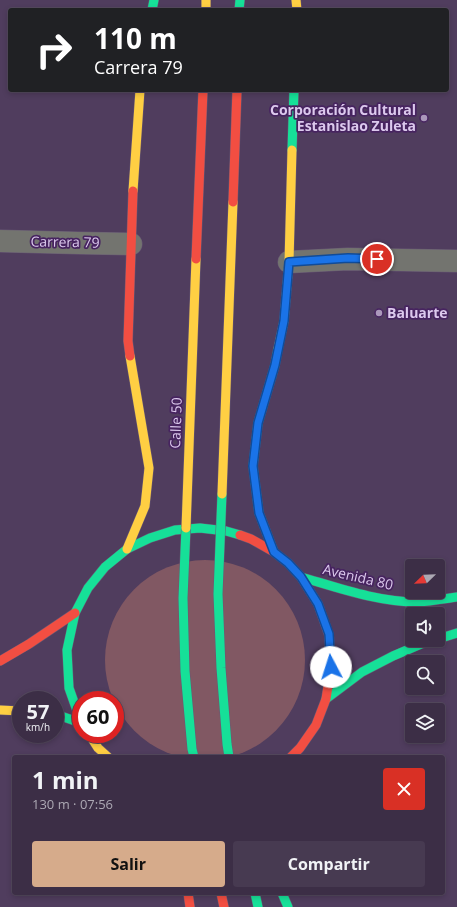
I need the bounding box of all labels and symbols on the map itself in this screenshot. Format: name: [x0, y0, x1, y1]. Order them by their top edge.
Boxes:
place label: Corporación Cultural Estanislao Zuleta: [270, 100, 416, 135]
marker: Corporación Cultural Estanislao Zuleta: [419, 113, 429, 123]
street label: Carrera 79: [30, 231, 100, 252]
pin: [360, 242, 394, 276]
place label: Baluarte: [387, 303, 448, 322]
marker: Baluarte: [374, 308, 384, 318]
street label: Calle 50: [165, 397, 186, 449]
street label: Avenida 80: [321, 559, 395, 594]
north arrow: [405, 559, 445, 599]
position arrow: [310, 646, 352, 688]
speed limit sign: 60: [72, 691, 124, 743]

